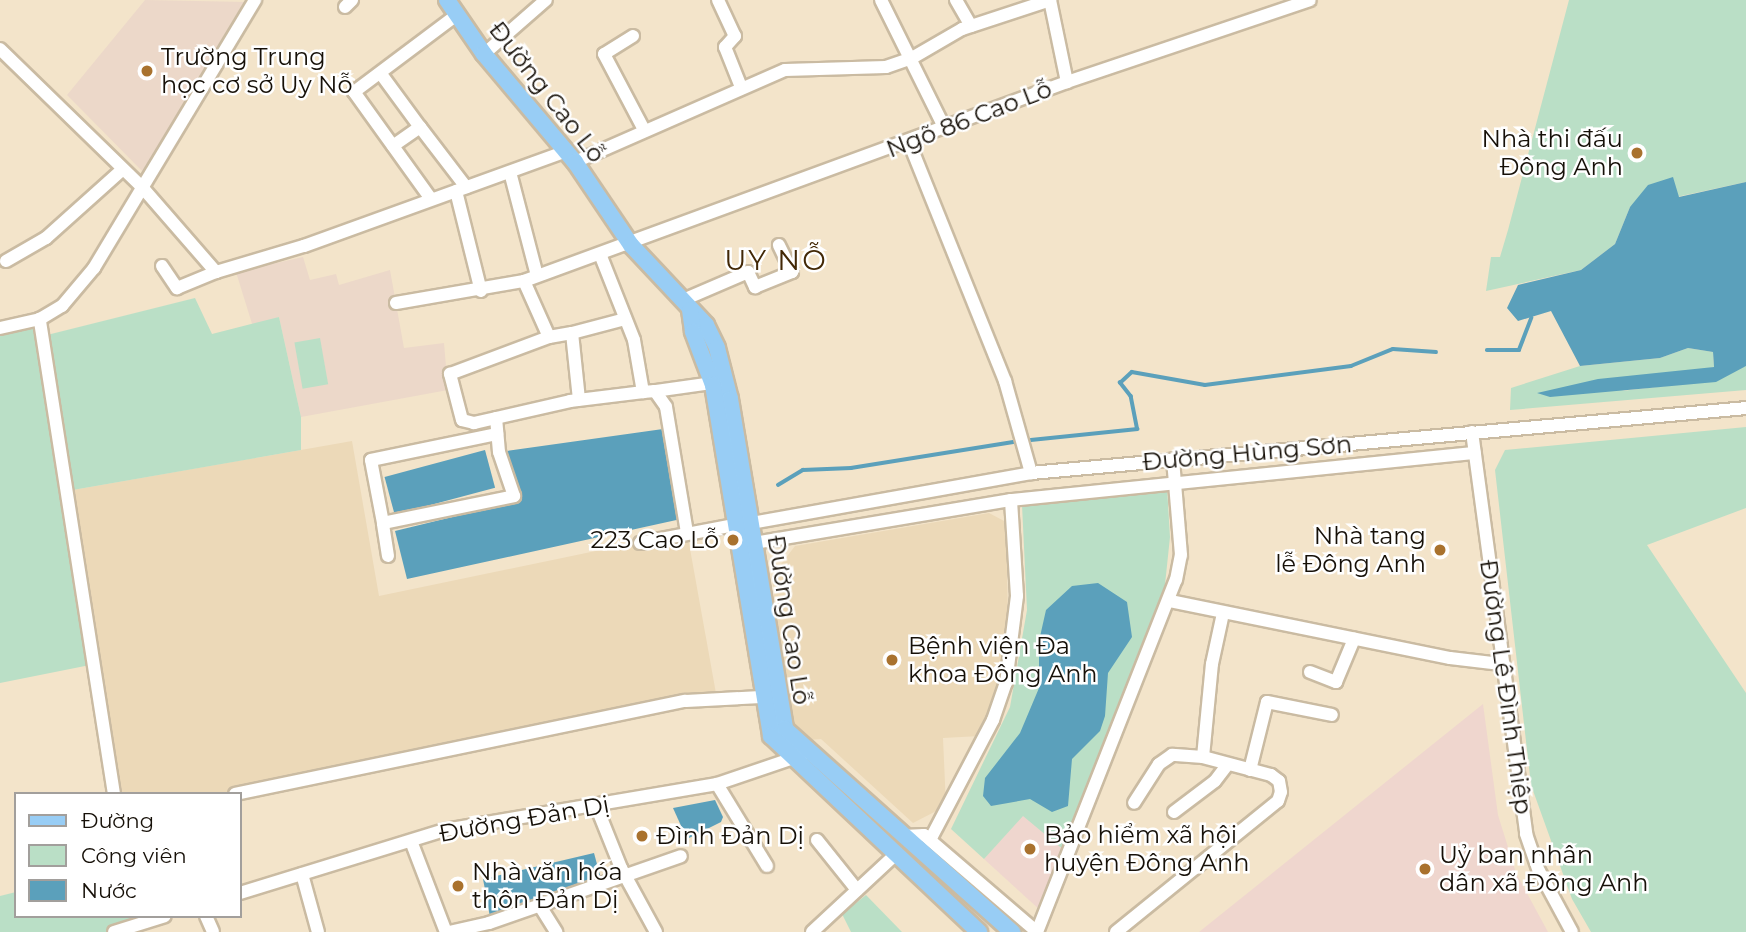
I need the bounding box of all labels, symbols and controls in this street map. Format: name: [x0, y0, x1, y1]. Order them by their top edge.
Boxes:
street label: Đường Cao Lỗ: [483, 16, 611, 168]
place label: Trường Trung học cơ sở Uy Nỗ: [161, 43, 353, 99]
marker: Trường Trung học cơ sở Uy Nỗ: [139, 63, 155, 79]
street label: Ngõ 86 Cao Lỗ: [882, 74, 1056, 164]
place label: Nhà thi đấu Đông Anh: [1482, 125, 1623, 181]
marker: Nhà thi đấu Đông Anh: [1629, 145, 1645, 161]
district label: UY NỖ: [725, 243, 827, 277]
street label: Đường Hùng Sơn: [1141, 429, 1353, 477]
place label: Nhà tang lễ Đông Anh: [1275, 522, 1426, 578]
place label: 223 Cao Lỗ: [591, 526, 719, 554]
marker: 223 Cao Lỗ: [725, 532, 741, 548]
street label: Đường Cao Lỗ: [761, 533, 817, 707]
marker: Nhà tang lễ Đông Anh: [1432, 542, 1448, 558]
street label: Đường Lê Đình Thiệp: [1474, 558, 1538, 816]
place label: Bệnh viện Đa khoa Đông Anh: [908, 632, 1098, 688]
marker: Bệnh viện Đa khoa Đông Anh: [882, 650, 902, 670]
street label: Đường Đản Dị: [436, 790, 612, 848]
legend: [14, 792, 242, 918]
text: Đường: [81, 808, 154, 833]
place label: Bảo hiểm xã hội huyện Đông Anh: [1044, 821, 1250, 877]
place label: Đình Đản Dị: [656, 822, 804, 850]
marker: Đình Đản Dị: [634, 828, 650, 844]
marker: Bảo hiểm xã hội huyện Đông Anh: [1022, 841, 1038, 857]
place label: Uỷ ban nhân dân xã Đông Anh: [1439, 841, 1649, 897]
text: Công viên: [81, 843, 187, 868]
place label: Nhà văn hóa thôn Đản Dị: [472, 858, 623, 914]
marker: Uỷ ban nhân dân xã Đông Anh: [1417, 861, 1433, 877]
text: Nước: [81, 878, 137, 903]
marker: Nhà văn hóa thôn Đản Dị: [450, 878, 466, 894]

